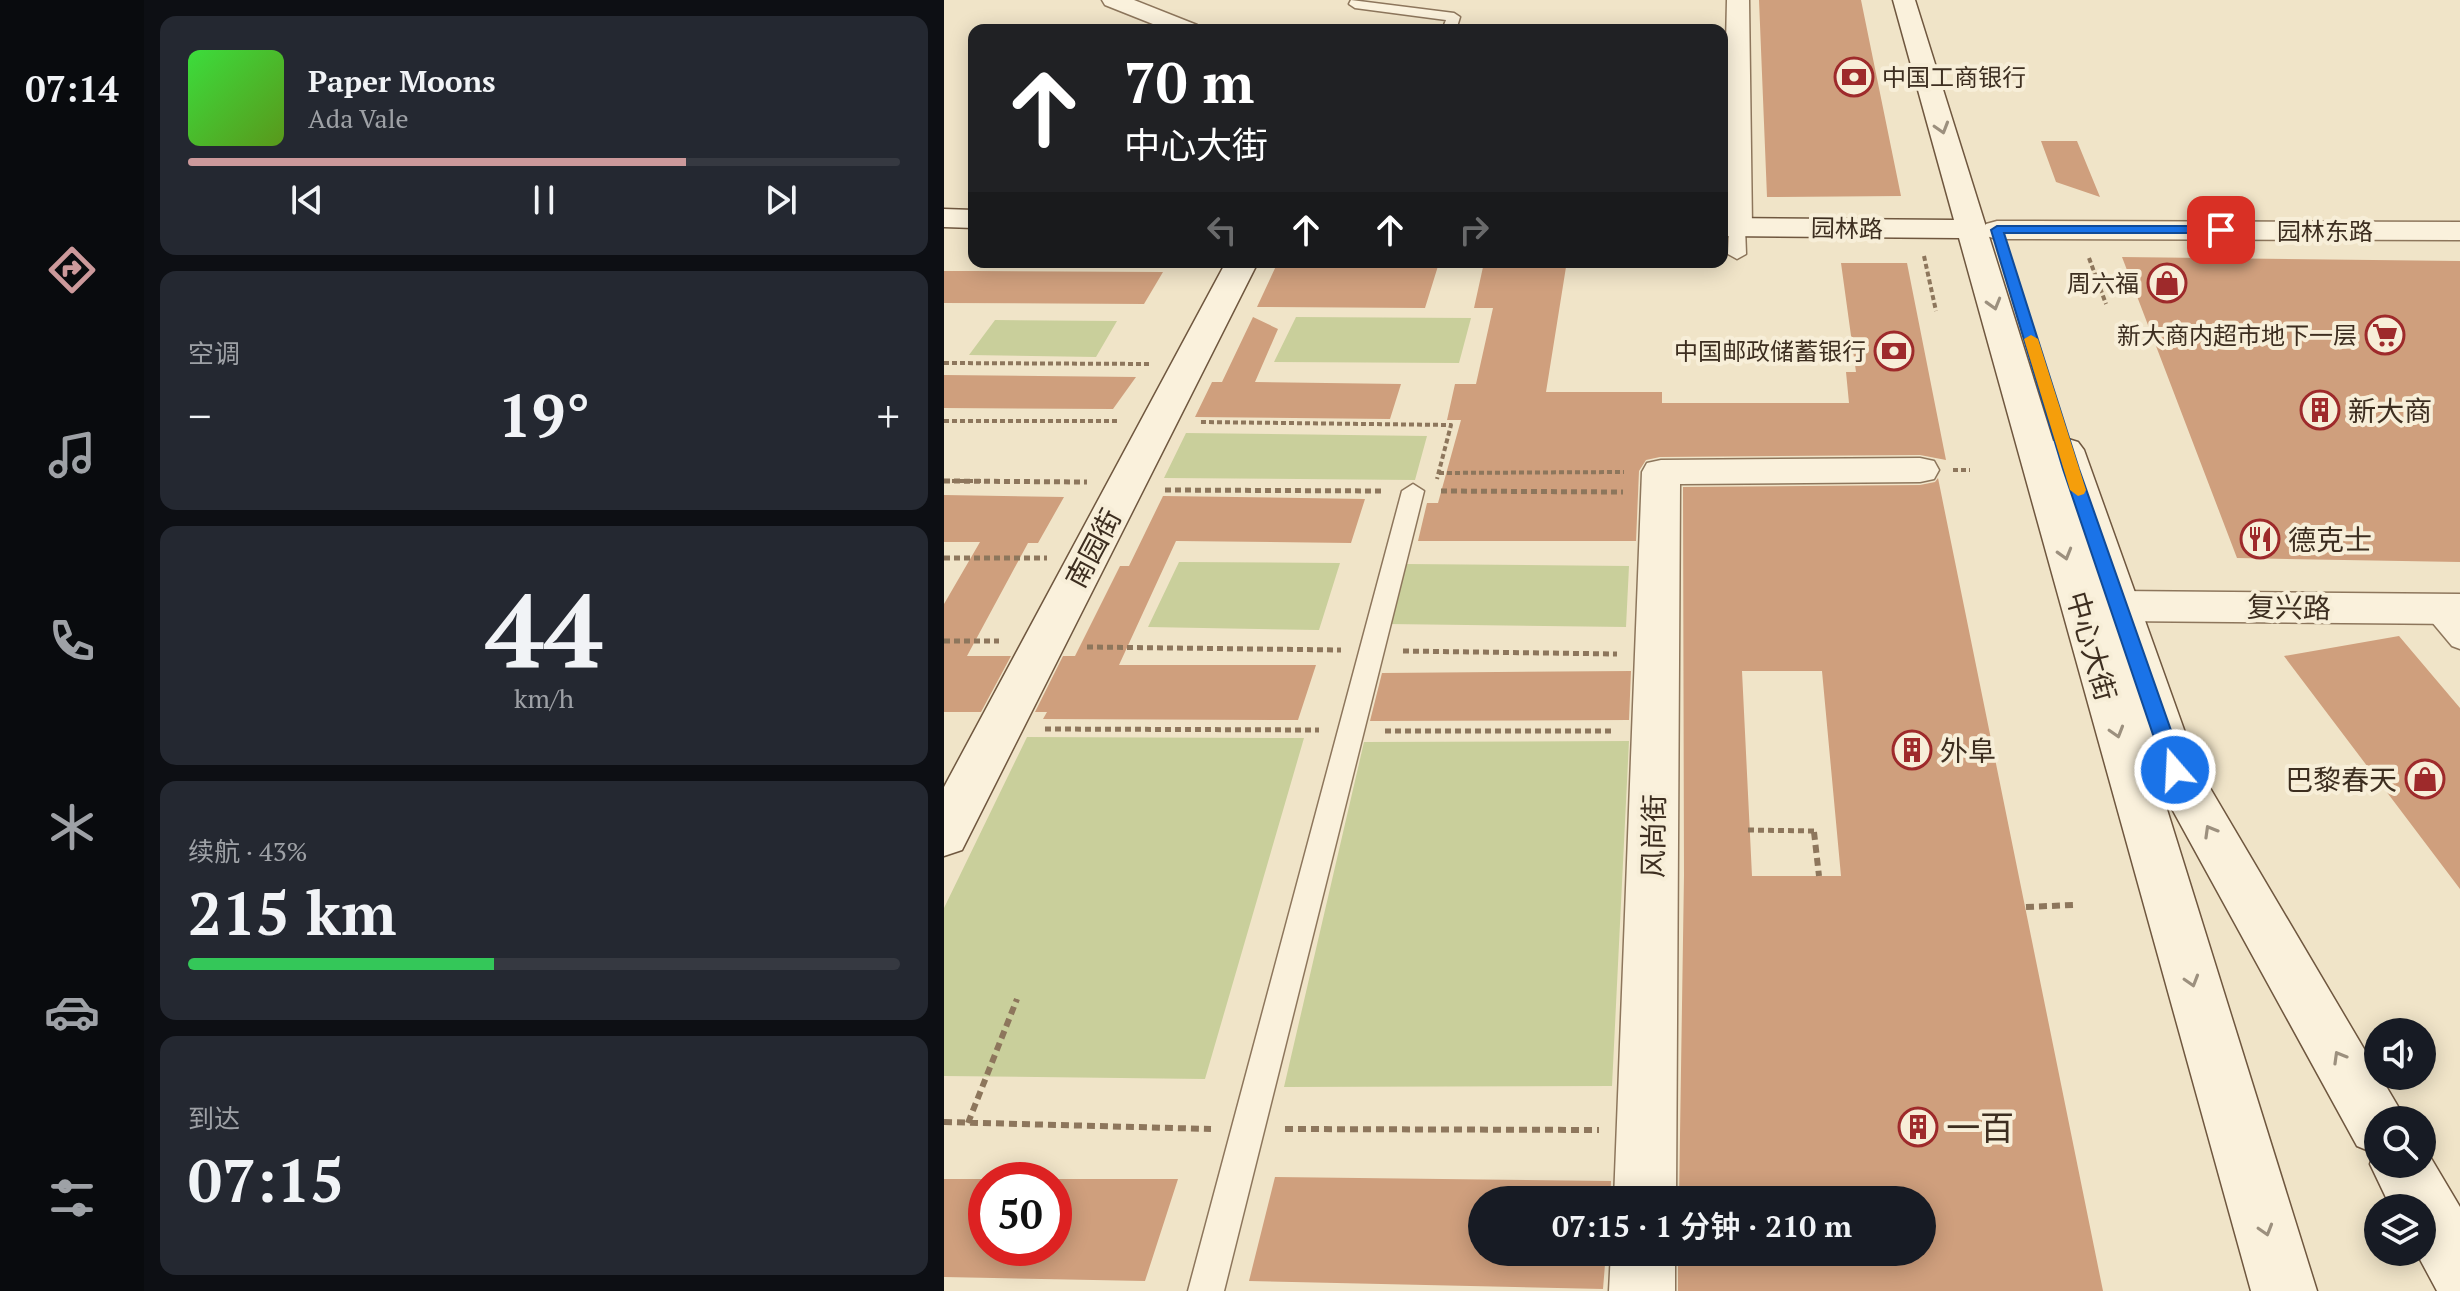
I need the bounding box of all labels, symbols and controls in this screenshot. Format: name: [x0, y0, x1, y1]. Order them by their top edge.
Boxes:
text: 70 m: [1124, 45, 1254, 119]
icon: ahead: [992, 56, 1096, 160]
bank icon: 中国工商银行: [1833, 56, 1875, 98]
text: Paper Moons: [308, 61, 496, 101]
place label: 中国工商银行: [1882, 61, 2026, 93]
text: 07:14: [25, 65, 119, 112]
text: Ada Vale: [308, 101, 409, 135]
text: 中心大街: [1124, 121, 1268, 168]
one-way arrow: [1933, 121, 1949, 135]
icon: previous: [285, 178, 329, 222]
icon: pause: [522, 178, 566, 222]
icon: next: [759, 178, 803, 222]
pin: [2187, 196, 2255, 264]
icon: left: [1200, 208, 1244, 252]
icon: ahead: [1284, 208, 1328, 252]
icon: ahead: [1368, 208, 1412, 252]
icon: right: [1452, 208, 1496, 252]
icon: arrive: [2199, 208, 2243, 252]
street label: 园林路: [1811, 211, 1883, 245]
street label: 园林东路: [2277, 215, 2373, 247]
icon: directions: [44, 242, 100, 298]
shop icon: 周六福: [2146, 262, 2188, 304]
place label: 周六福: [2067, 267, 2139, 299]
one-way arrow: [1985, 297, 2001, 311]
supermarket icon: 新大商内超市地下一层: [2364, 314, 2406, 356]
place label: 新大商内超市地下一层: [2117, 319, 2357, 351]
bank icon: 中国邮政储蓄银行: [1873, 330, 1915, 372]
place label: 中国邮政储蓄银行: [1674, 335, 1866, 367]
text: 空调: [188, 336, 240, 370]
text: 19°: [498, 375, 590, 454]
text: −: [188, 386, 211, 445]
text: +: [877, 386, 900, 445]
building icon: 新大商: [2299, 389, 2341, 431]
place label: 新大商: [2348, 392, 2432, 429]
icon: music: [44, 427, 100, 483]
street label: 南园街: [1057, 502, 1129, 594]
restaurant icon: 德克士: [2239, 518, 2281, 560]
place label: 德克士: [2288, 521, 2372, 558]
one-way arrow: [2056, 547, 2072, 561]
text: 44: [485, 560, 603, 698]
street label: 中心大街: [2059, 587, 2125, 705]
street label: 复兴路: [2247, 588, 2331, 626]
icon: phone: [44, 613, 100, 669]
text: km/h: [514, 681, 574, 715]
one-way arrow: [2108, 724, 2124, 738]
position arrow: [2133, 728, 2217, 812]
building icon: 外阜: [1891, 729, 1933, 771]
place label: 外阜: [1940, 732, 1996, 769]
shop icon: 巴黎春天: [2404, 758, 2446, 800]
place label: 巴黎春天: [2285, 761, 2397, 798]
street label: 风尚街: [1634, 794, 1672, 878]
icon: climate: [44, 799, 100, 855]
one-way arrow: [2204, 826, 2220, 840]
text: 续航 · 43%: [188, 834, 308, 868]
text: 215 km: [188, 873, 396, 952]
one-way arrow: [2183, 974, 2199, 988]
icon: car: [44, 984, 100, 1040]
map controls: [2364, 1018, 2436, 1266]
button: sound: [2364, 1018, 2436, 1090]
one-way arrow: [2333, 1051, 2349, 1066]
text: 到达: [188, 1101, 240, 1135]
place label: 一百: [1946, 1105, 2014, 1150]
building icon: 一百: [1897, 1106, 1939, 1148]
button: search: [2364, 1106, 2436, 1178]
text: 07:15: [188, 1140, 344, 1219]
speed limit sign: 50: [968, 1162, 1072, 1266]
icon: filters: [44, 1170, 100, 1226]
button: layers: [2364, 1194, 2436, 1266]
text: 07:15 · 1 分钟 · 210 m: [1552, 1206, 1852, 1246]
one-way arrow: [2257, 1223, 2273, 1237]

